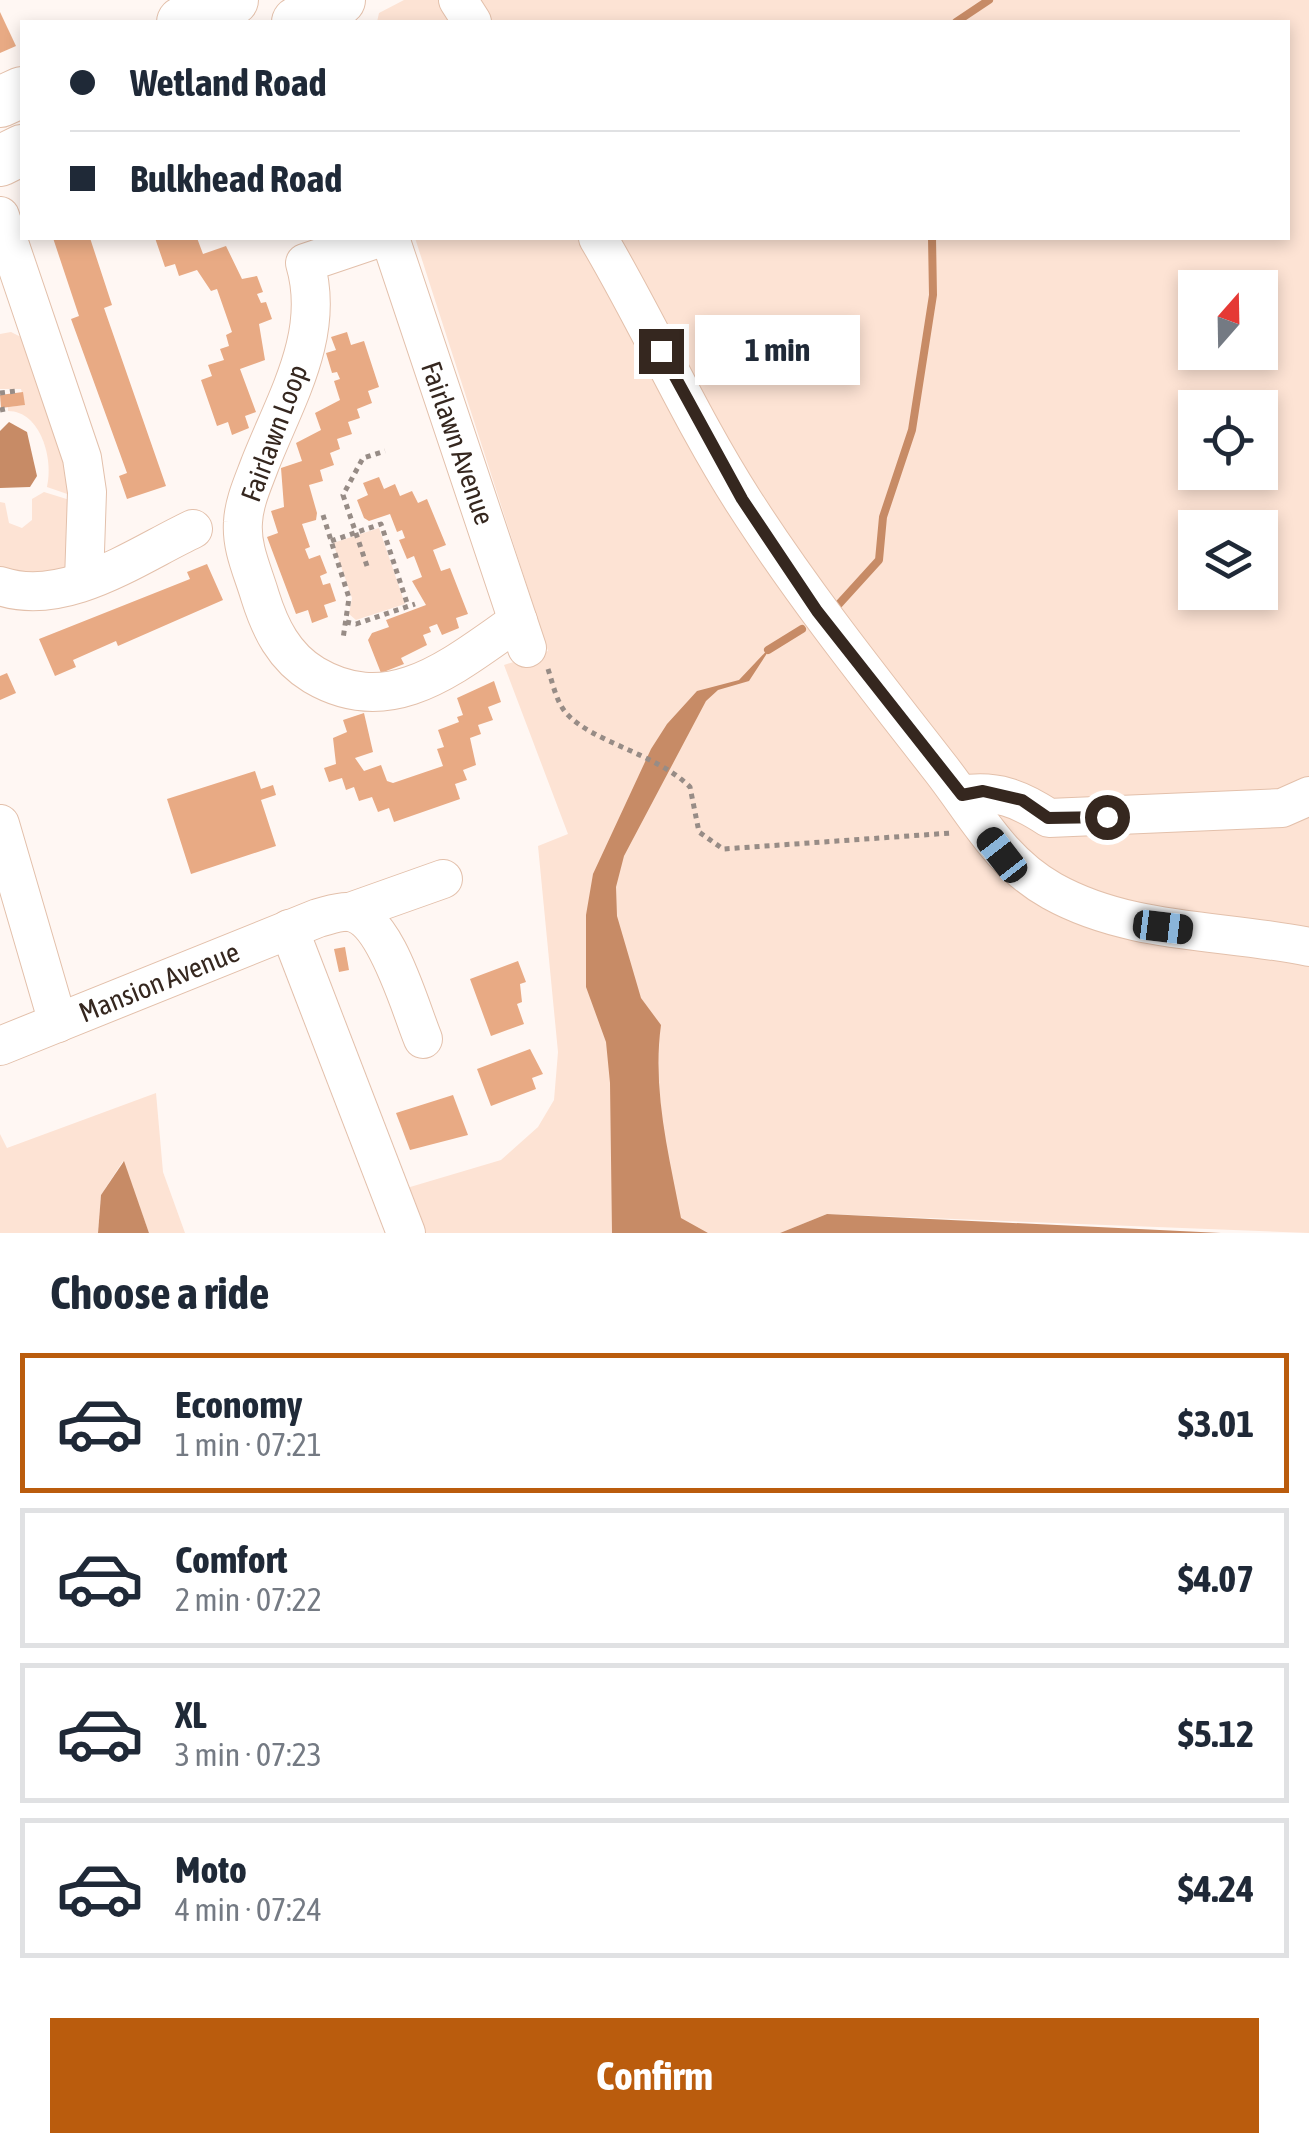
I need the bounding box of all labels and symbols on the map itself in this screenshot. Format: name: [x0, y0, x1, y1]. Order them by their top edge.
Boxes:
north arrow: [1178, 270, 1278, 370]
callout: 1 min: [696, 316, 861, 386]
route end: [639, 329, 684, 374]
street label: Fairlawn Avenue: [415, 357, 501, 529]
street label: Fairlawn Loop: [234, 360, 314, 506]
route start: [1085, 795, 1130, 840]
car: [972, 822, 1032, 888]
car: [1131, 908, 1195, 946]
street label: Mansion Avenue: [74, 935, 244, 1029]

